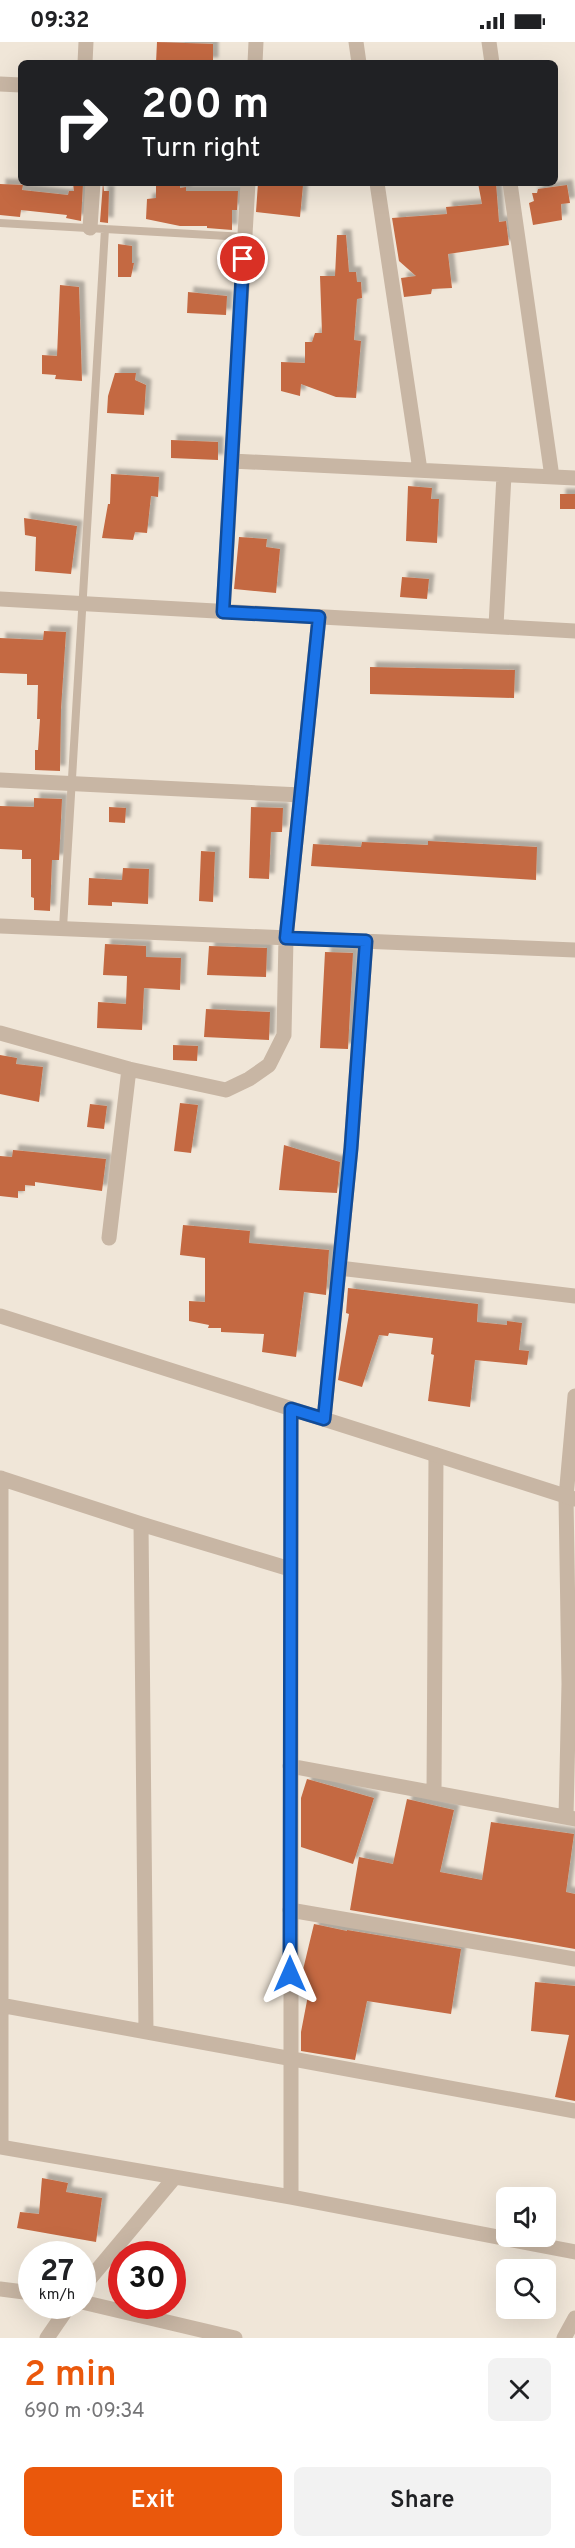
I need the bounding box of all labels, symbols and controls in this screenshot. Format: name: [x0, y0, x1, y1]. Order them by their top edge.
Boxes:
text: 09:32: [30, 8, 90, 35]
text: 200 m: [141, 80, 269, 133]
icon: right: [42, 84, 120, 162]
text: Turn right: [141, 132, 260, 166]
pin: [217, 233, 268, 284]
icon: arrive: [226, 242, 259, 275]
position arrow: [258, 1942, 322, 2006]
map controls: [496, 2187, 556, 2319]
button: sound: [496, 2187, 556, 2247]
speed limit sign: 30: [108, 2241, 186, 2319]
text: 27: [40, 2254, 74, 2291]
button: search: [496, 2259, 556, 2319]
text: km/h: [39, 2286, 75, 2305]
text: 2 min: [24, 2353, 117, 2399]
button: close: [488, 2358, 551, 2421]
text: 690 m · 09:34: [24, 2399, 145, 2425]
button: Exit: [24, 2467, 282, 2536]
button: Share: [294, 2467, 551, 2536]

